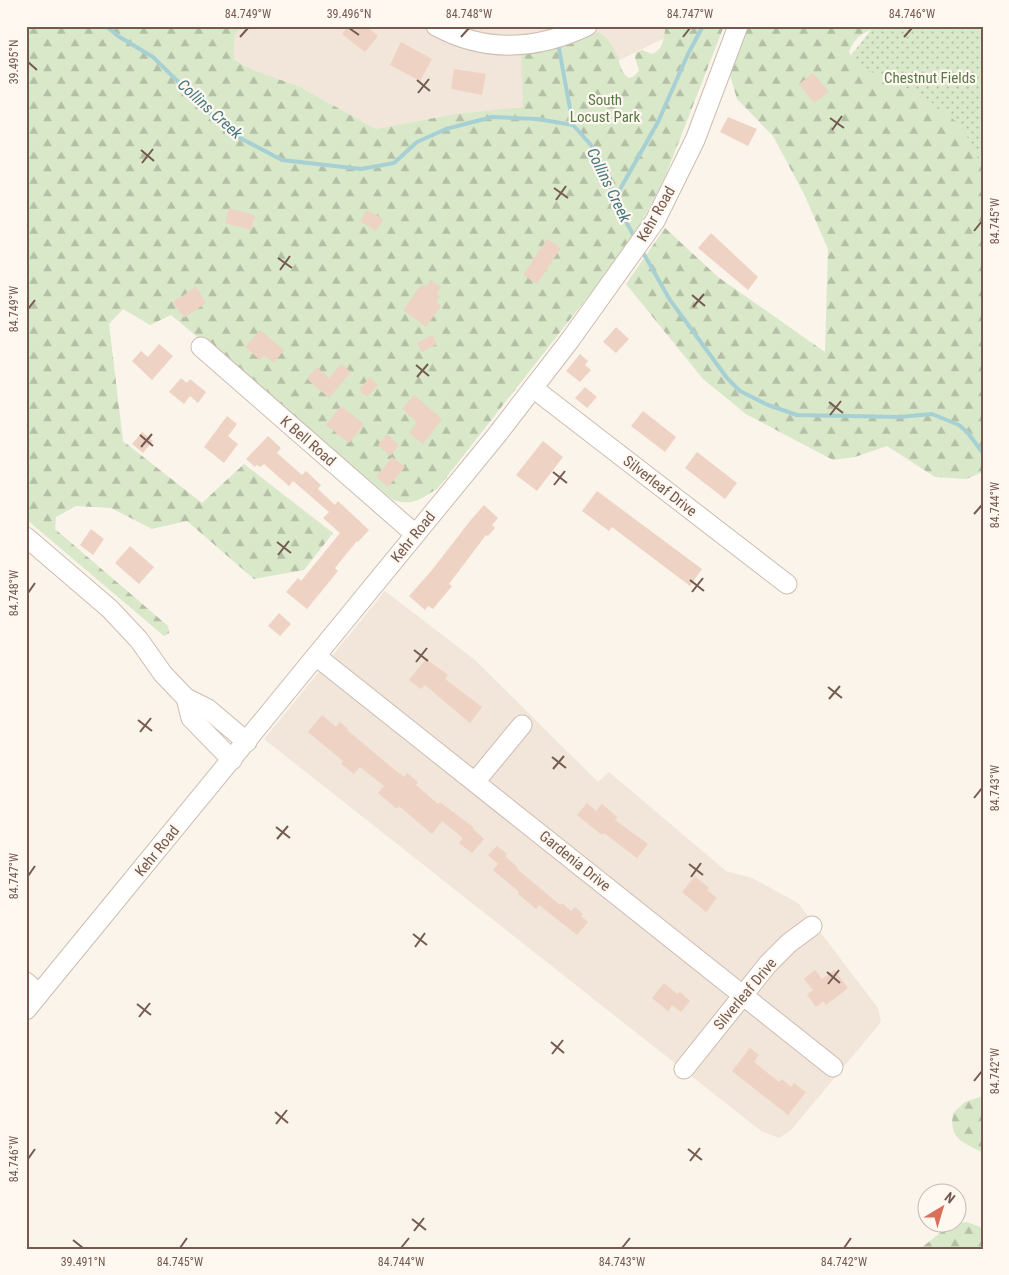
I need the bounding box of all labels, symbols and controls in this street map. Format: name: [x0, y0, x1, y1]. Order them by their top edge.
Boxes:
text: 84.749°W: [225, 7, 271, 21]
text: 39.496°N: [327, 7, 371, 21]
text: 84.748°W: [446, 7, 492, 21]
text: 84.747°W: [667, 7, 713, 21]
text: 84.746°W: [889, 7, 935, 21]
text: 39.495°N: [7, 40, 21, 84]
park label: Chestnut Fields: [884, 69, 976, 87]
water label: Collins Creek: [174, 75, 247, 144]
park label: South Locust Park: [570, 91, 640, 126]
water label: Collins Creek: [583, 145, 636, 226]
street label: Kehr Road: [633, 183, 679, 245]
text: 84.745°W: [988, 198, 1002, 244]
text: 84.749°W: [7, 286, 21, 332]
street label: K Bell Road: [277, 412, 339, 470]
street label: Silverleaf Drive: [620, 452, 700, 520]
text: 84.744°W: [988, 482, 1002, 528]
street label: Kehr Road: [387, 508, 439, 566]
text: 84.748°W: [7, 570, 21, 616]
text: 84.743°W: [988, 765, 1002, 811]
street label: Kehr Road: [131, 822, 183, 880]
street label: Gardenia Drive: [536, 827, 614, 895]
text: 84.747°W: [7, 853, 21, 899]
street label: Silverleaf Drive: [710, 954, 780, 1034]
text: 84.742°W: [988, 1048, 1002, 1094]
text: 84.746°W: [7, 1136, 21, 1182]
north arrow: [916, 1182, 966, 1232]
text: N: [942, 1189, 958, 1207]
text: 39.491°N: [61, 1255, 105, 1269]
text: 84.745°W: [157, 1255, 203, 1269]
text: 84.744°W: [378, 1255, 424, 1269]
text: 84.743°W: [599, 1255, 645, 1269]
text: 84.742°W: [821, 1255, 867, 1269]

